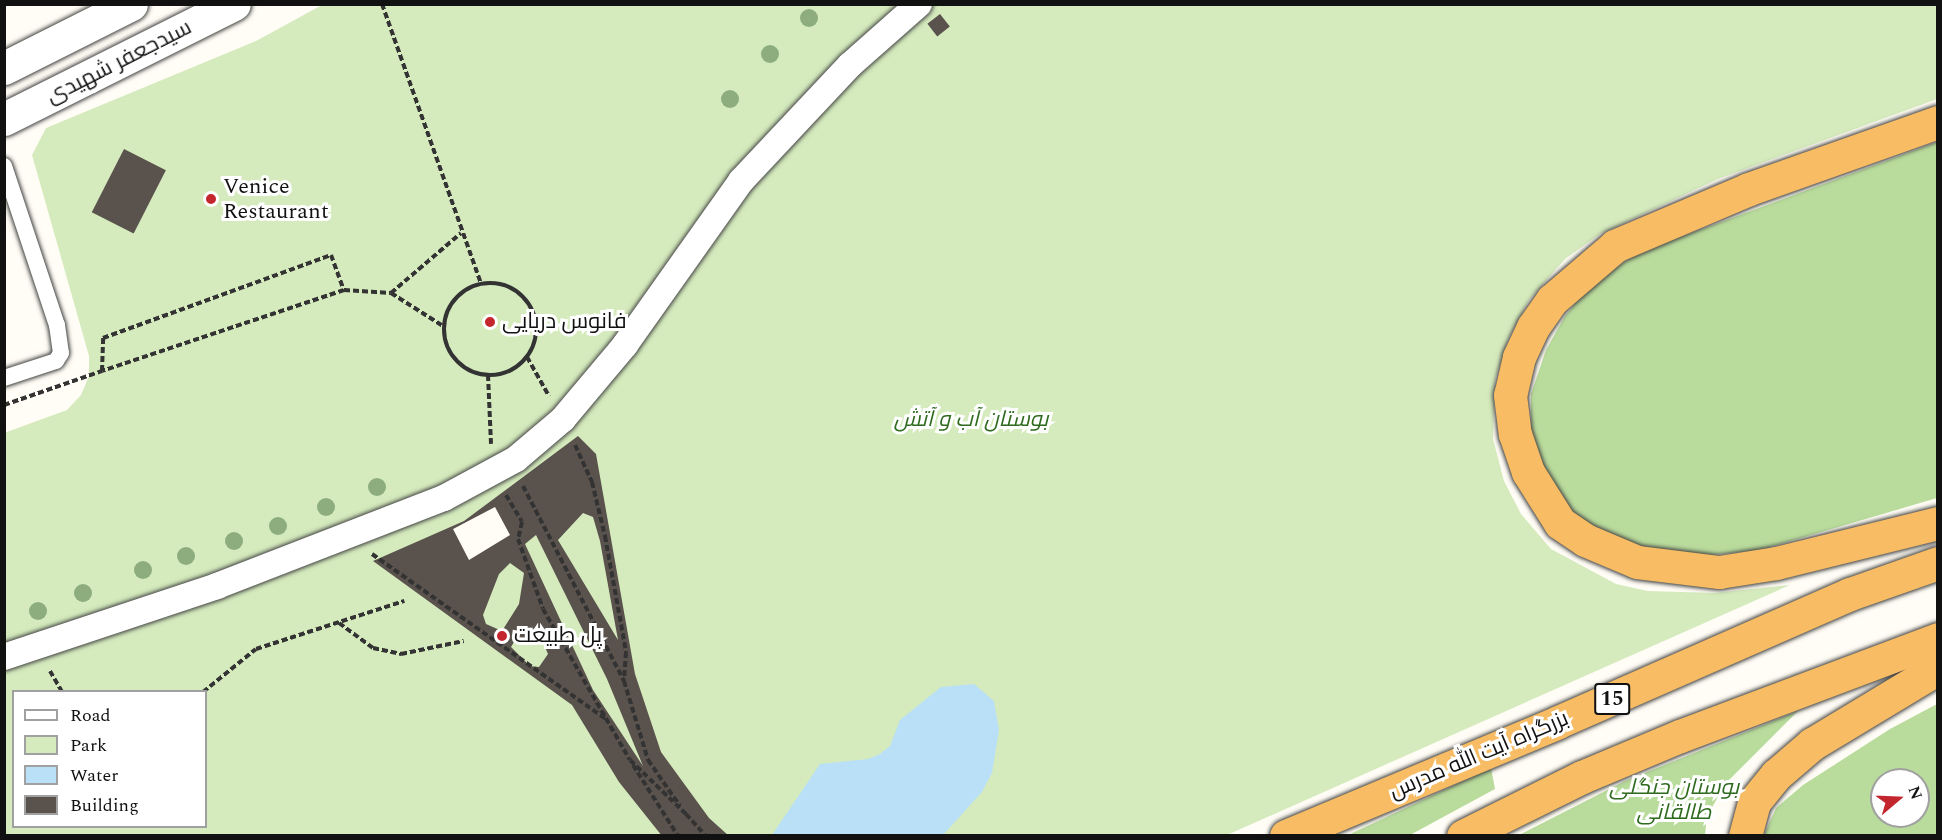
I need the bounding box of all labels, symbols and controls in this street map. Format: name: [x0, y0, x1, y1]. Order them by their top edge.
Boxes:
street label: سیدجعفر شهیدی: [42, 14, 196, 110]
place label: Venice Restaurant: [223, 173, 329, 224]
marker: Venice Restaurant: [204, 192, 218, 206]
place label: فانوس دریایی: [502, 309, 627, 335]
marker: فانوس دریایی: [483, 315, 497, 329]
park label: بوستان آب و آتش: [894, 407, 1048, 433]
place label: پل طبیعت: [514, 623, 602, 649]
marker: پل طبیعت: [495, 629, 509, 643]
road number: 15: [1594, 681, 1630, 717]
legend: [12, 690, 207, 828]
text: Road: [70, 702, 111, 729]
street label: بزرگراه آیت الله مدرس: [1385, 705, 1573, 805]
text: Park: [70, 732, 107, 759]
text: Water: [70, 762, 118, 789]
north arrow: [1870, 768, 1930, 828]
park label: بوستان جنگلی طالقانی: [1609, 774, 1739, 825]
text: N: [1902, 783, 1929, 803]
text: Building: [70, 792, 139, 819]

